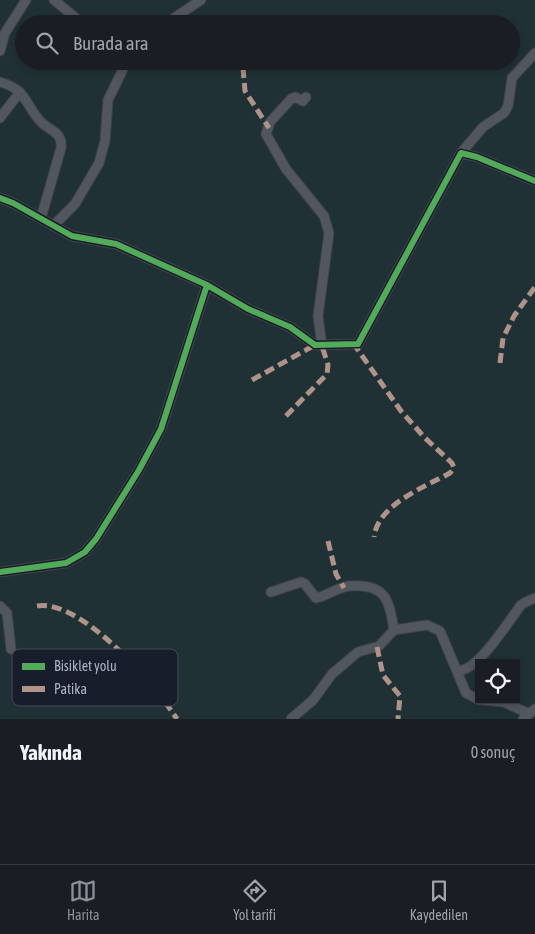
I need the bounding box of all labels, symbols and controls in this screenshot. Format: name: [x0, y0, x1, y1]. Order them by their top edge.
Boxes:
search box: [15, 15, 520, 70]
icon: search: [33, 29, 61, 57]
text: Burada ara: [73, 32, 149, 54]
legend: [12, 649, 178, 706]
text: Bisiklet yolu: [54, 658, 117, 674]
map controls: [475, 659, 520, 704]
button: locate: [475, 659, 520, 704]
text: Patika: [54, 681, 87, 697]
text: Yakında: [20, 740, 82, 764]
text: 0 sonuç: [471, 743, 515, 761]
tab: Harita: [67, 877, 99, 923]
tab: Yol tarifi: [233, 877, 276, 923]
tab: Kaydedilen: [410, 877, 468, 923]

